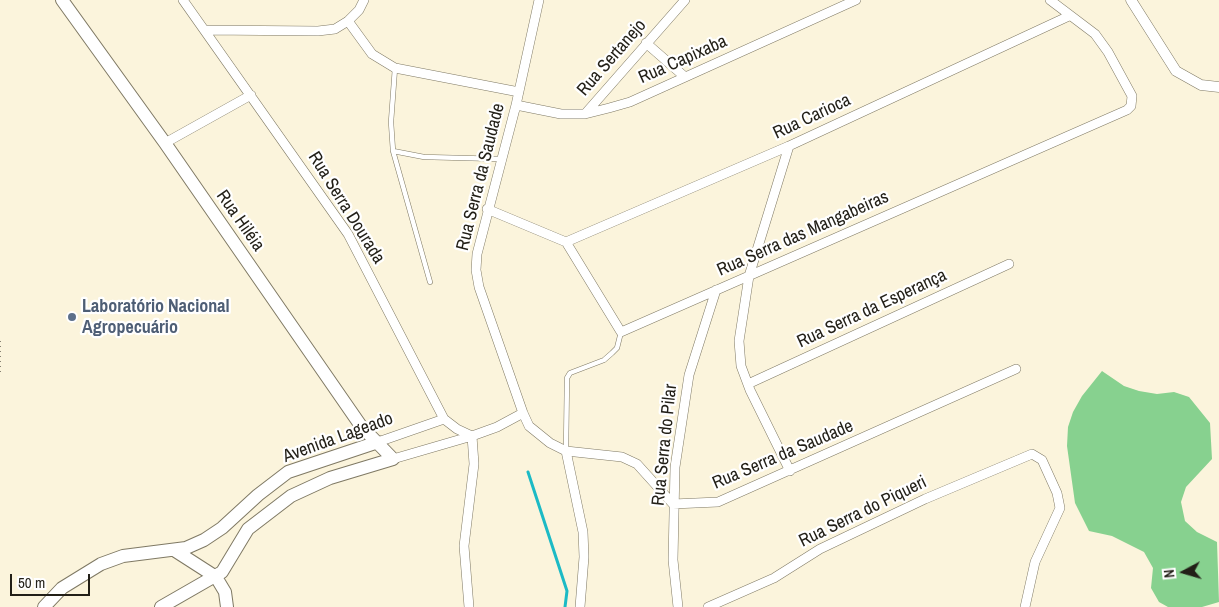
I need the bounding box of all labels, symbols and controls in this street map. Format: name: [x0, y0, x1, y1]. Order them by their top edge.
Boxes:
street label: Rua Sertanejo: [573, 15, 651, 101]
street label: Rua Capixaba: [636, 31, 730, 89]
street label: Rua Carioca: [770, 90, 854, 144]
street label: Rua Serra da Saudade: [452, 101, 510, 253]
street label: Rua Serra Dourada: [303, 148, 389, 268]
street label: Rua Hiléia: [211, 186, 269, 256]
street label: Rua Serra das Mangabeiras: [714, 186, 892, 282]
street label: Rua Serra da Esperança: [794, 265, 950, 353]
place label: Laboratório Nacional Agropecuário: [82, 296, 230, 338]
marker: Laboratório Nacional Agropecuário: [66, 311, 78, 323]
street label: Rua Serra do Pilar: [648, 383, 682, 507]
street label: Avenida Lageado: [280, 408, 396, 468]
street label: Rua Serra da Saudade: [709, 416, 857, 494]
street label: Rua Serra do Piqueri: [796, 472, 930, 552]
north arrow: [1159, 547, 1209, 597]
scale bar: [12, 564, 92, 596]
text: N: [1160, 569, 1178, 579]
text: 50 m: [18, 572, 45, 593]

